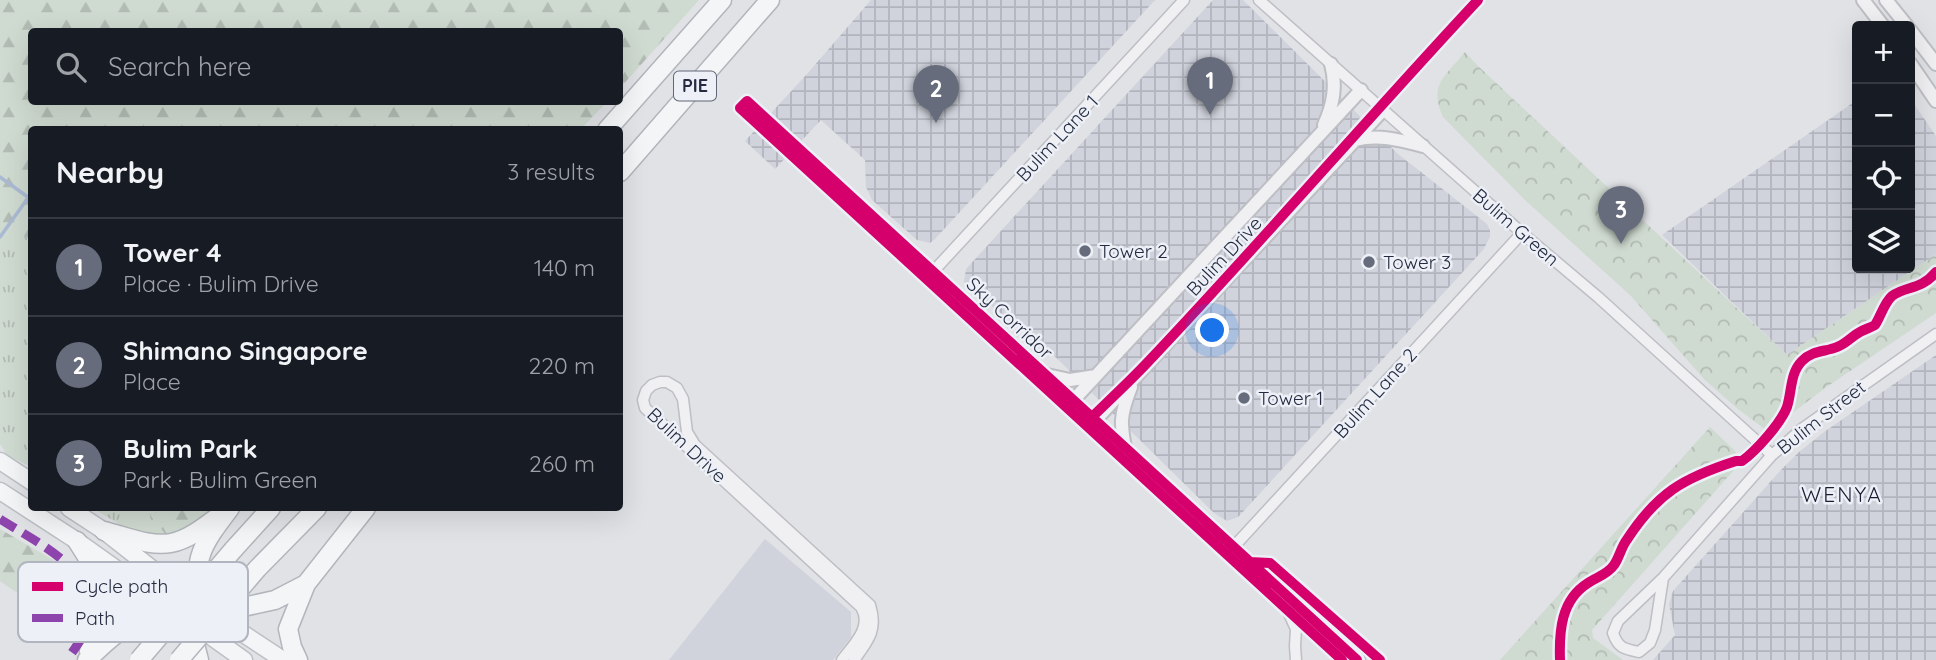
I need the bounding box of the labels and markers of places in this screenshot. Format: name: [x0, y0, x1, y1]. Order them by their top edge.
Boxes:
pin: 1: [1187, 57, 1233, 115]
pin: 2: [913, 65, 959, 123]
pin: 3: [1598, 186, 1644, 244]
place label: Tower 2: [1099, 239, 1168, 263]
marker: Tower 2: [1077, 243, 1093, 259]
place label: Tower 3: [1383, 250, 1451, 274]
marker: Tower 3: [1361, 254, 1377, 270]
place label: Tower 1: [1258, 386, 1323, 410]
marker: Tower 1: [1236, 390, 1252, 406]

